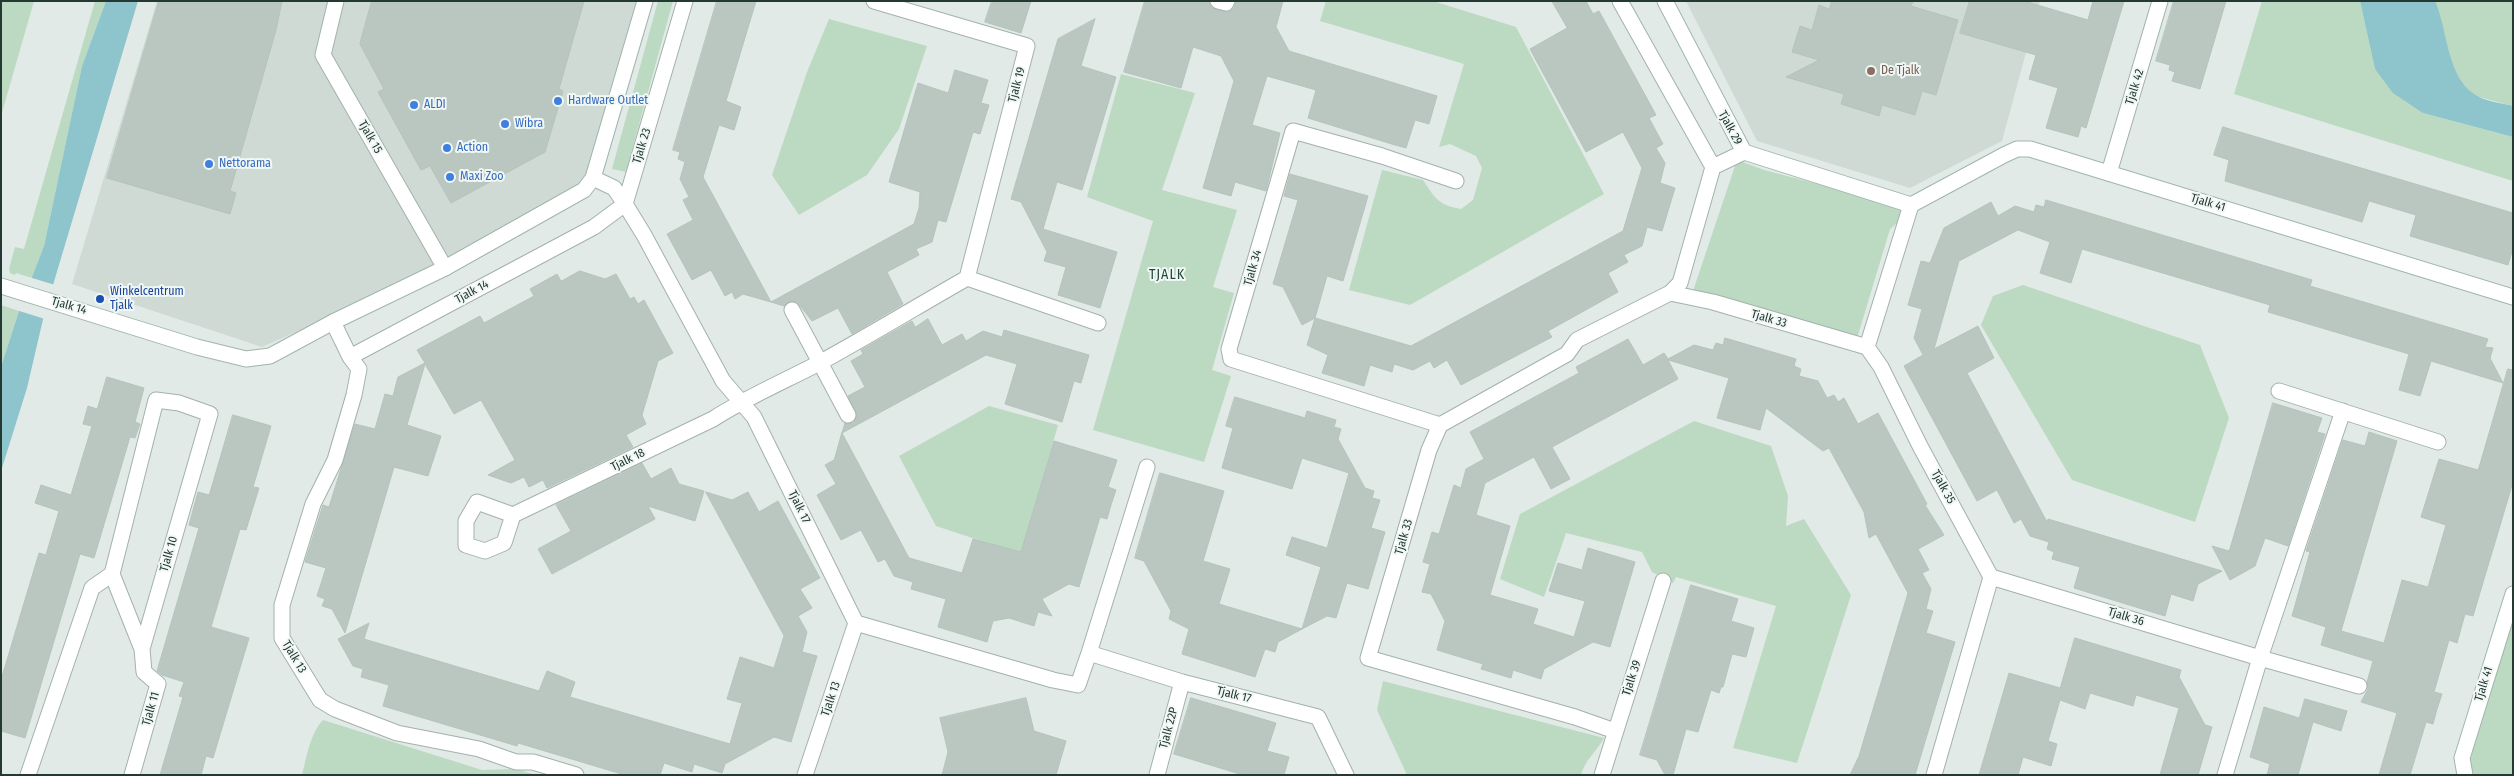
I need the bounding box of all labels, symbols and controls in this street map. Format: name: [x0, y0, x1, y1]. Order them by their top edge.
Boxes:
place label: De Tjalk: [1881, 64, 1919, 78]
marker: De Tjalk: [1865, 65, 1877, 77]
street label: Tjalk 19: [1005, 66, 1029, 104]
street label: Tjalk 42: [2123, 67, 2147, 107]
place label: Hardware Outlet: [568, 94, 648, 108]
marker: Hardware Outlet: [552, 95, 564, 107]
place label: ALDI: [424, 98, 446, 112]
marker: ALDI: [408, 99, 420, 111]
street label: Tjalk 29: [1715, 109, 1745, 147]
place label: Wibra: [515, 117, 543, 131]
street label: Tjalk 15: [355, 118, 385, 156]
marker: Wibra: [499, 118, 511, 130]
street label: Tjalk 23: [630, 127, 654, 165]
place label: Action: [457, 141, 488, 155]
marker: Action: [441, 142, 453, 154]
place label: Nettorama: [219, 157, 271, 171]
marker: Nettorama: [203, 158, 215, 170]
place label: Maxi Zoo: [460, 170, 504, 184]
marker: Maxi Zoo: [444, 171, 456, 183]
street label: Tjalk 41: [2189, 191, 2227, 215]
street label: Tjalk 34: [1241, 248, 1265, 288]
district label: TJALK: [1148, 267, 1186, 283]
street label: Tjalk 14: [453, 277, 491, 307]
place label: Winkelcentrum Tjalk: [110, 285, 184, 313]
marker: Winkelcentrum Tjalk: [94, 293, 106, 305]
street label: Tjalk 14: [50, 294, 88, 318]
street label: Tjalk 33: [1750, 307, 1788, 331]
street label: Tjalk 18: [609, 446, 647, 474]
street label: Tjalk 35: [1928, 468, 1958, 506]
street label: Tjalk 17: [785, 488, 813, 526]
street label: Tjalk 33: [1392, 518, 1416, 556]
street label: Tjalk 10: [157, 534, 181, 574]
street label: Tjalk 36: [2106, 605, 2146, 629]
street label: Tjalk 13: [279, 638, 309, 676]
street label: Tjalk 39: [1619, 658, 1645, 698]
street label: Tjalk 41: [2472, 665, 2496, 703]
street label: Tjalk 13: [818, 680, 844, 718]
street label: Tjalk 17: [1215, 684, 1253, 706]
street label: Tjalk 11: [139, 690, 163, 728]
street label: Tjalk 22P: [1157, 706, 1181, 750]

